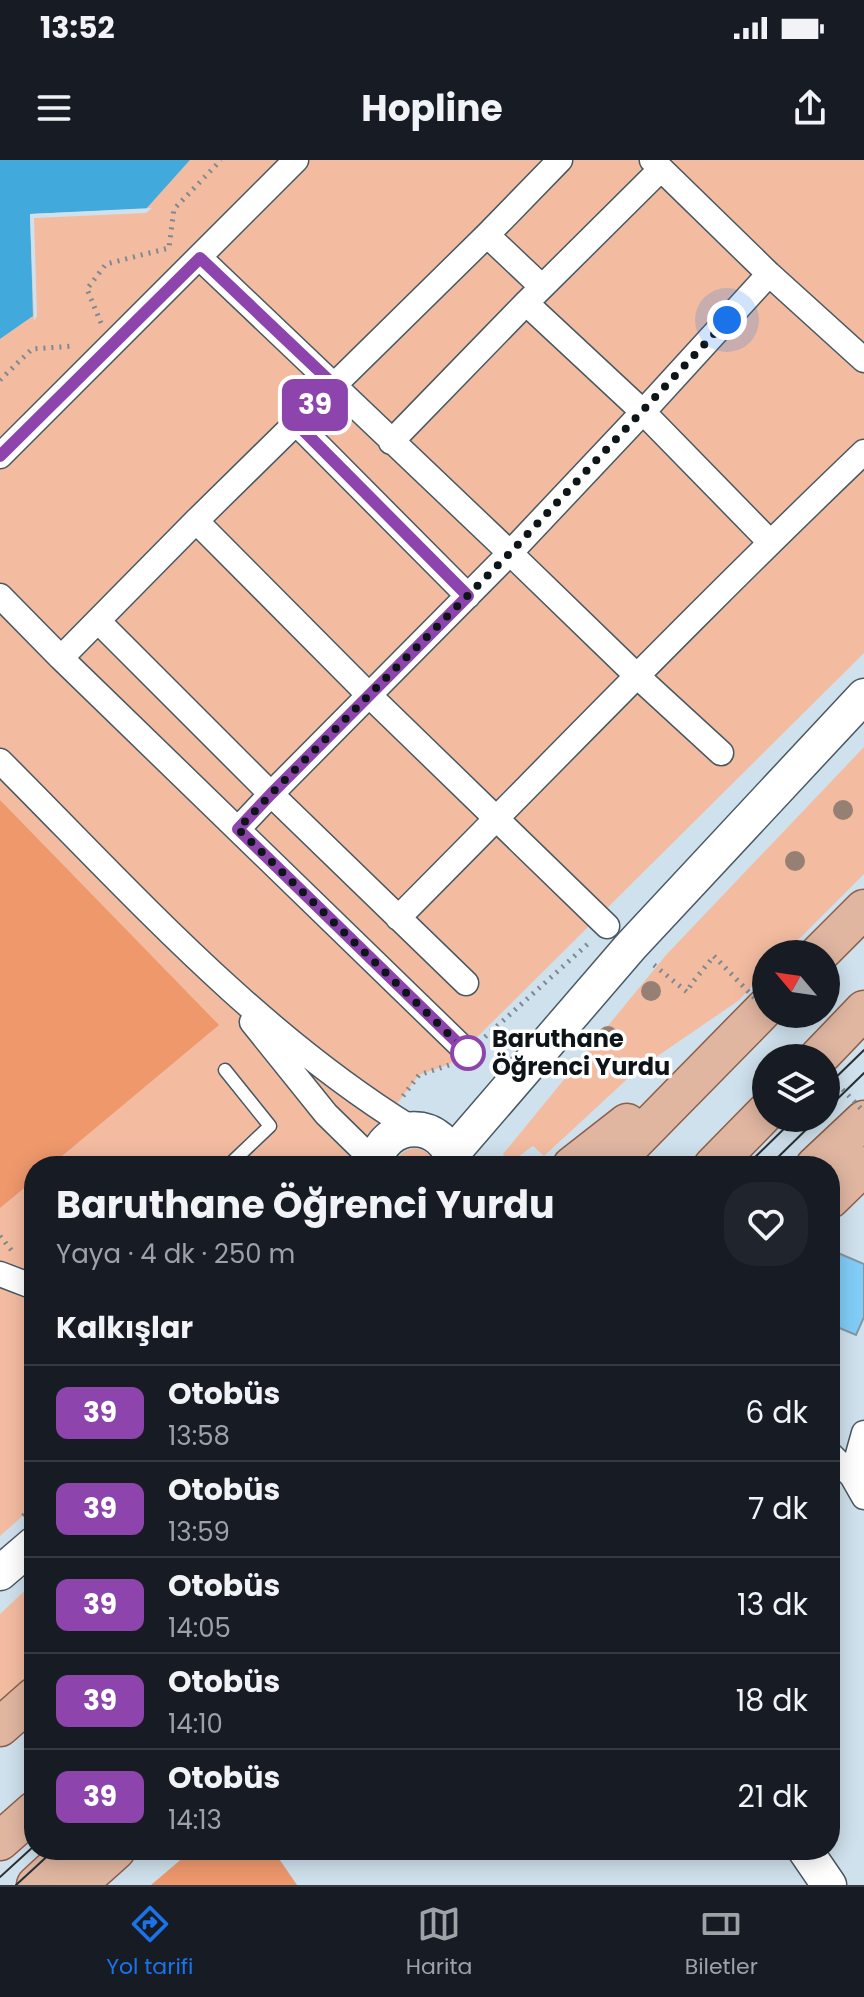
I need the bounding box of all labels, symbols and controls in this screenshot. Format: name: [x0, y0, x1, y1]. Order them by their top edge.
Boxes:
text: 13:52: [40, 6, 115, 49]
text: Hopline: [361, 83, 503, 134]
icon: menu: [32, 86, 76, 130]
icon: share: [788, 86, 832, 130]
your location: [707, 300, 747, 340]
line badge: 39: [279, 379, 351, 431]
text: 39: [298, 385, 332, 424]
north arrow: [752, 940, 840, 1028]
map controls: [752, 940, 840, 1132]
place label: Baruthane Öğrenci Yurdu: [492, 1022, 670, 1083]
marker: Baruthane Öğrenci Yurdu: [451, 1036, 485, 1070]
button: layers: [752, 1044, 840, 1132]
text: Baruthane Öğrenci Yurdu: [56, 1178, 555, 1231]
button: heart: [724, 1182, 808, 1266]
text: Yaya · 4 dk · 250 m: [56, 1236, 295, 1272]
text: Kalkışlar: [56, 1306, 193, 1349]
text: Otobüs: [168, 1372, 280, 1415]
text: 6 dk: [745, 1391, 808, 1434]
text: 39: [83, 1393, 117, 1432]
text: 13:58: [168, 1418, 230, 1454]
text: Otobüs: [168, 1468, 280, 1511]
text: 7 dk: [748, 1487, 808, 1530]
text: 39: [83, 1489, 117, 1528]
text: 13:59: [168, 1514, 230, 1550]
text: Otobüs: [168, 1564, 280, 1607]
text: 13 dk: [737, 1583, 808, 1626]
text: 39: [83, 1585, 117, 1624]
text: 14:05: [168, 1610, 231, 1646]
text: Otobüs: [168, 1660, 280, 1703]
text: 18 dk: [736, 1679, 808, 1722]
text: 39: [83, 1681, 117, 1720]
text: 14:10: [168, 1706, 223, 1742]
text: Otobüs: [168, 1756, 280, 1799]
text: 21 dk: [737, 1775, 808, 1818]
text: 39: [83, 1777, 117, 1816]
text: 14:13: [168, 1802, 222, 1838]
tab: Yol tarifi: [106, 1902, 194, 1983]
tab: Harita: [406, 1902, 472, 1983]
tab: Biletler: [685, 1902, 758, 1983]

